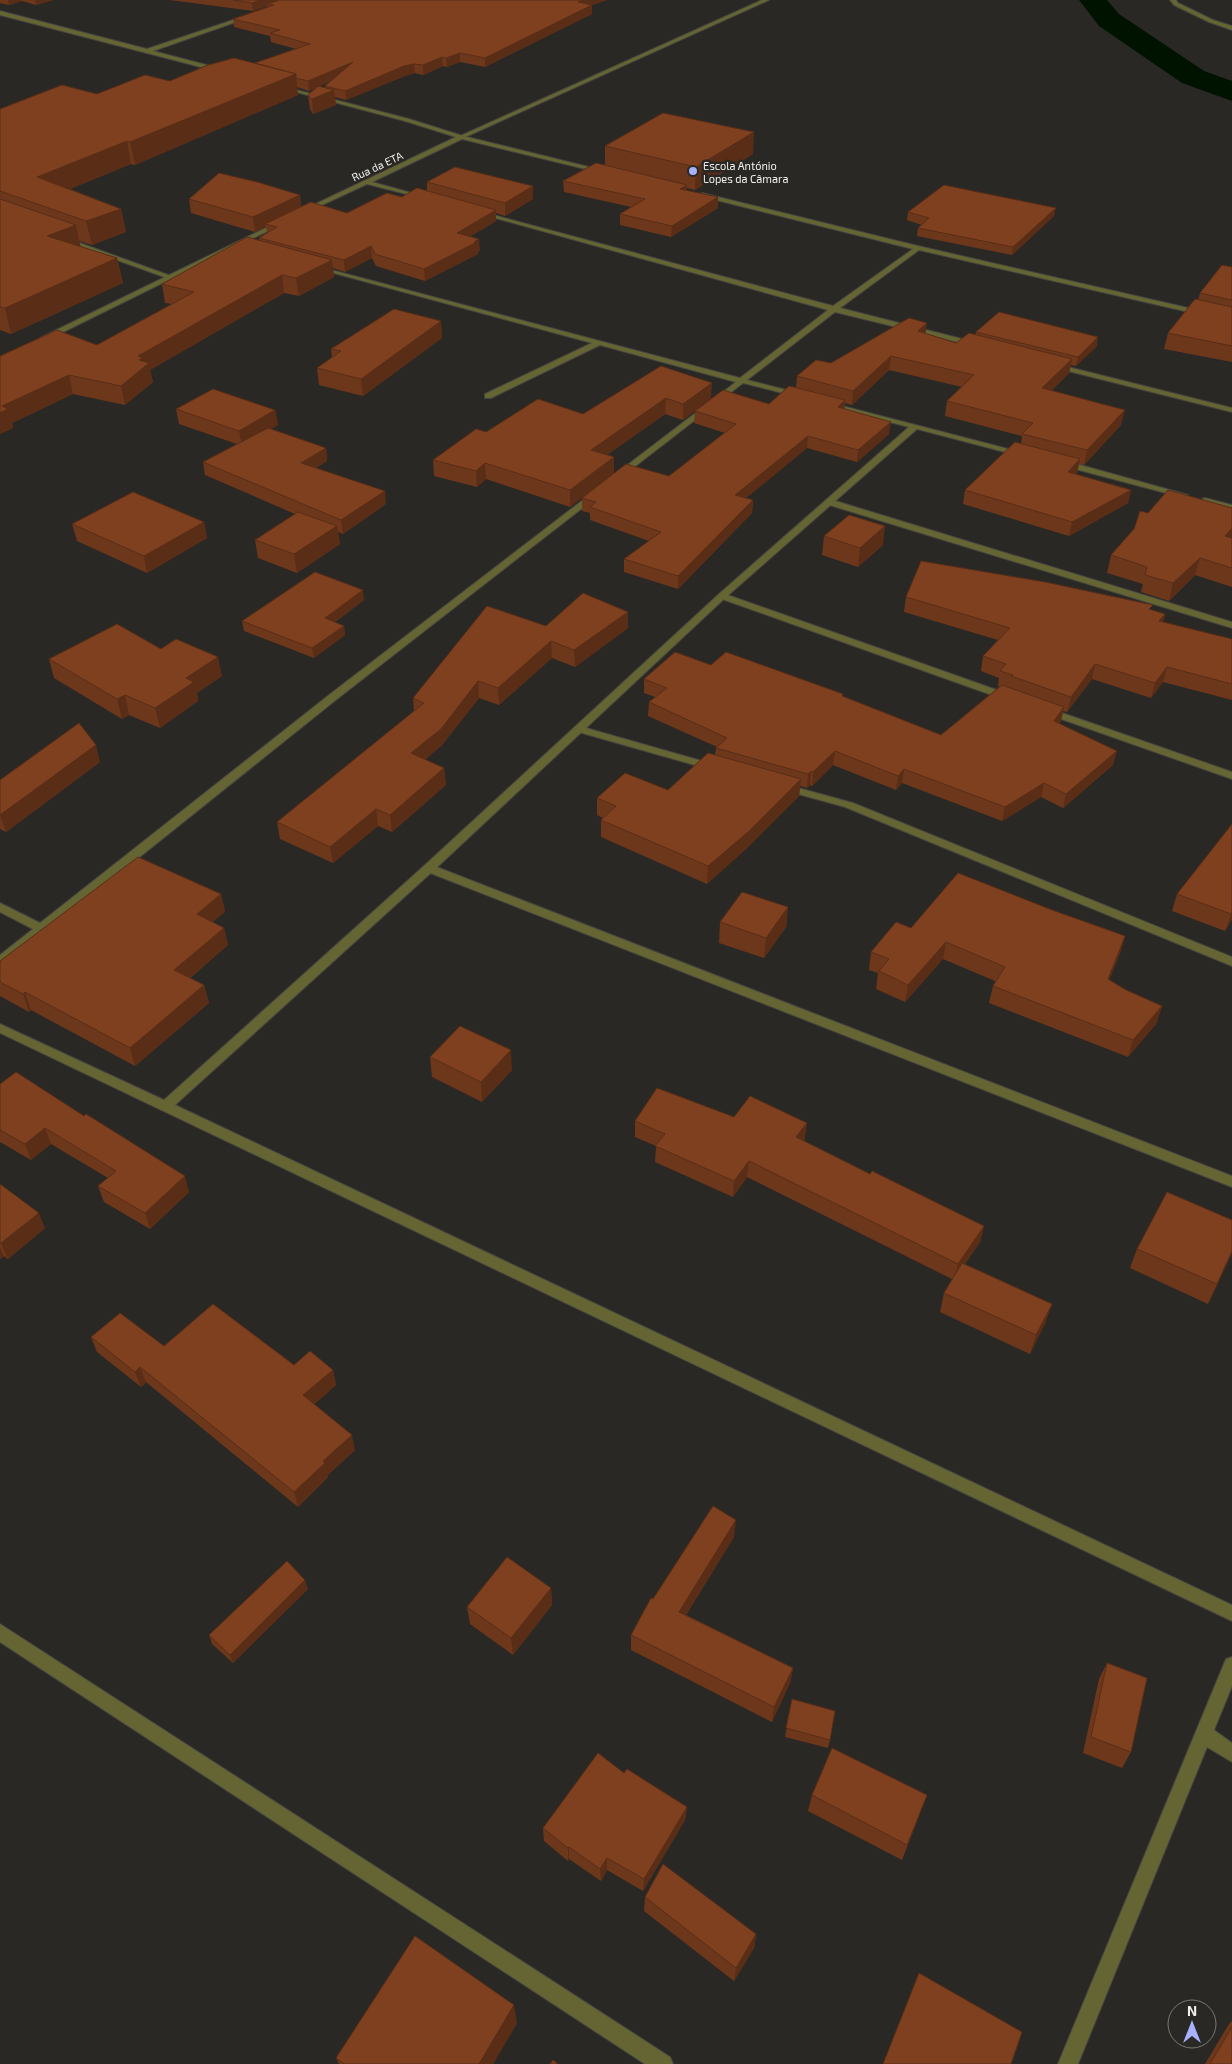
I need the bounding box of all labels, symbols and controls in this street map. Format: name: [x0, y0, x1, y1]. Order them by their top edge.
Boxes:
street label: Rua da ETA: [349, 148, 405, 184]
place label: Escola António Lopes da Câmara: [703, 159, 788, 185]
marker: Escola António Lopes da Câmara: [687, 165, 699, 177]
north arrow: [1167, 1999, 1217, 2049]
text: N: [1187, 2002, 1197, 2019]

